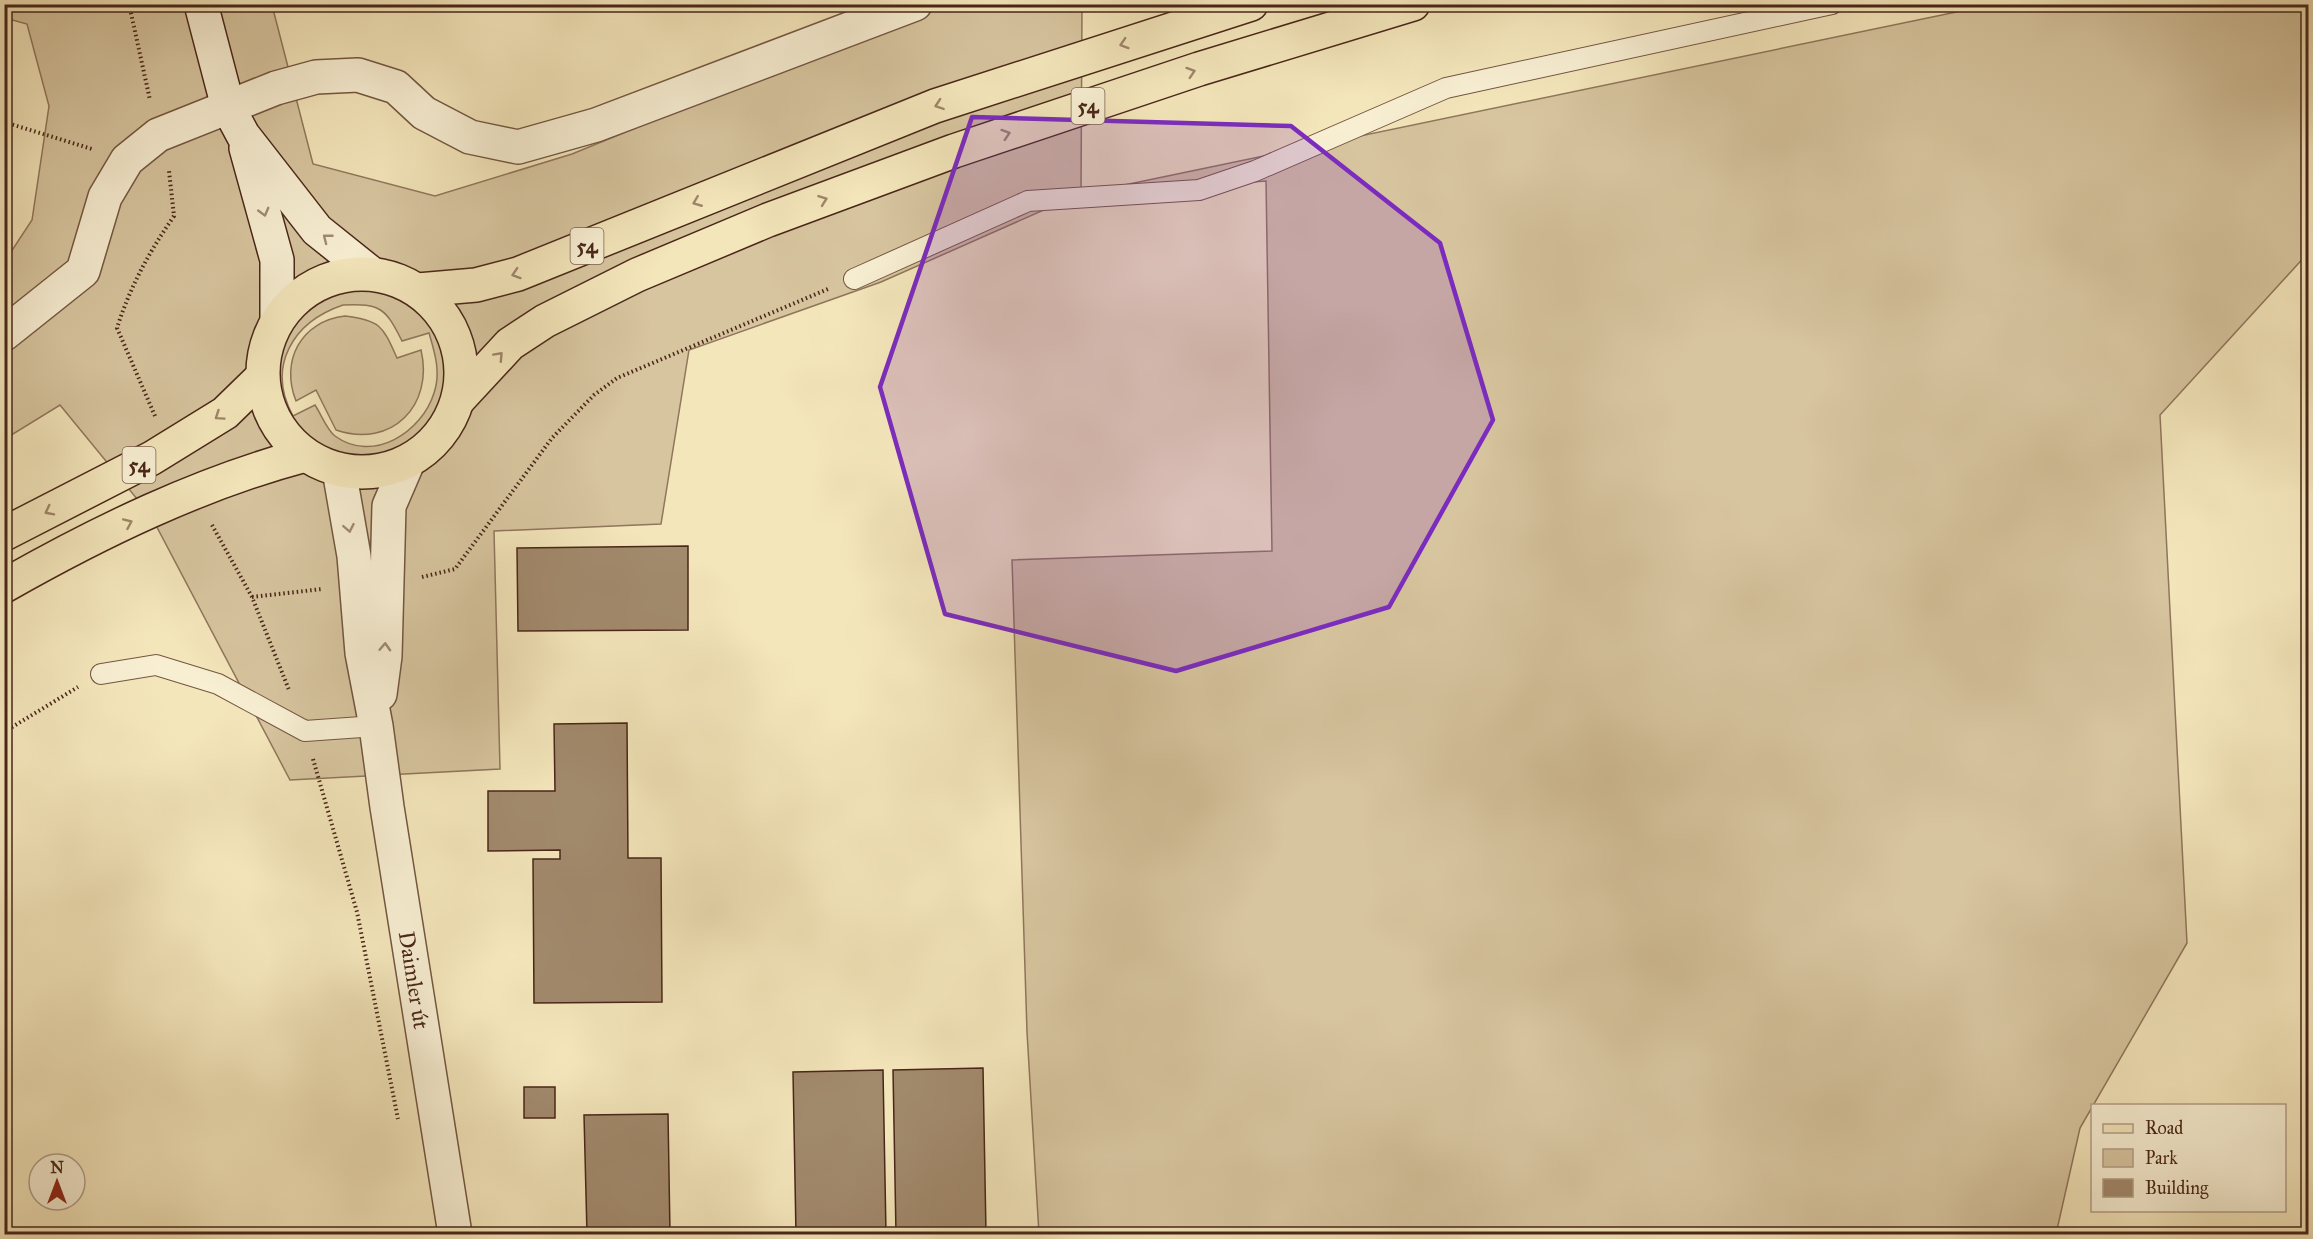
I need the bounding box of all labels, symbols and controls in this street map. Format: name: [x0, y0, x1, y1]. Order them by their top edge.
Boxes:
one-way arrow: [1119, 37, 1130, 49]
one-way arrow: [1185, 67, 1196, 79]
road number: 54: [1072, 88, 1104, 124]
one-way arrow: [934, 98, 945, 111]
one-way arrow: [1000, 128, 1011, 141]
one-way arrow: [817, 194, 828, 207]
one-way arrow: [693, 195, 704, 207]
one-way arrow: [256, 206, 269, 216]
road number: 54: [570, 228, 604, 264]
one-way arrow: [322, 234, 333, 245]
one-way arrow: [511, 266, 522, 279]
one-way arrow: [491, 352, 502, 363]
one-way arrow: [215, 409, 226, 420]
road number: 54: [122, 447, 156, 483]
one-way arrow: [45, 504, 55, 515]
one-way arrow: [121, 518, 132, 530]
one-way arrow: [342, 522, 355, 532]
one-way arrow: [379, 642, 392, 651]
street label: Daimler út: [393, 929, 435, 1031]
legend: [2091, 1104, 2286, 1212]
text: Road: [2145, 1117, 2183, 1139]
text: Park: [2145, 1147, 2178, 1169]
north arrow: [27, 1152, 87, 1212]
text: N: [50, 1158, 64, 1177]
text: Building: [2145, 1177, 2209, 1200]

